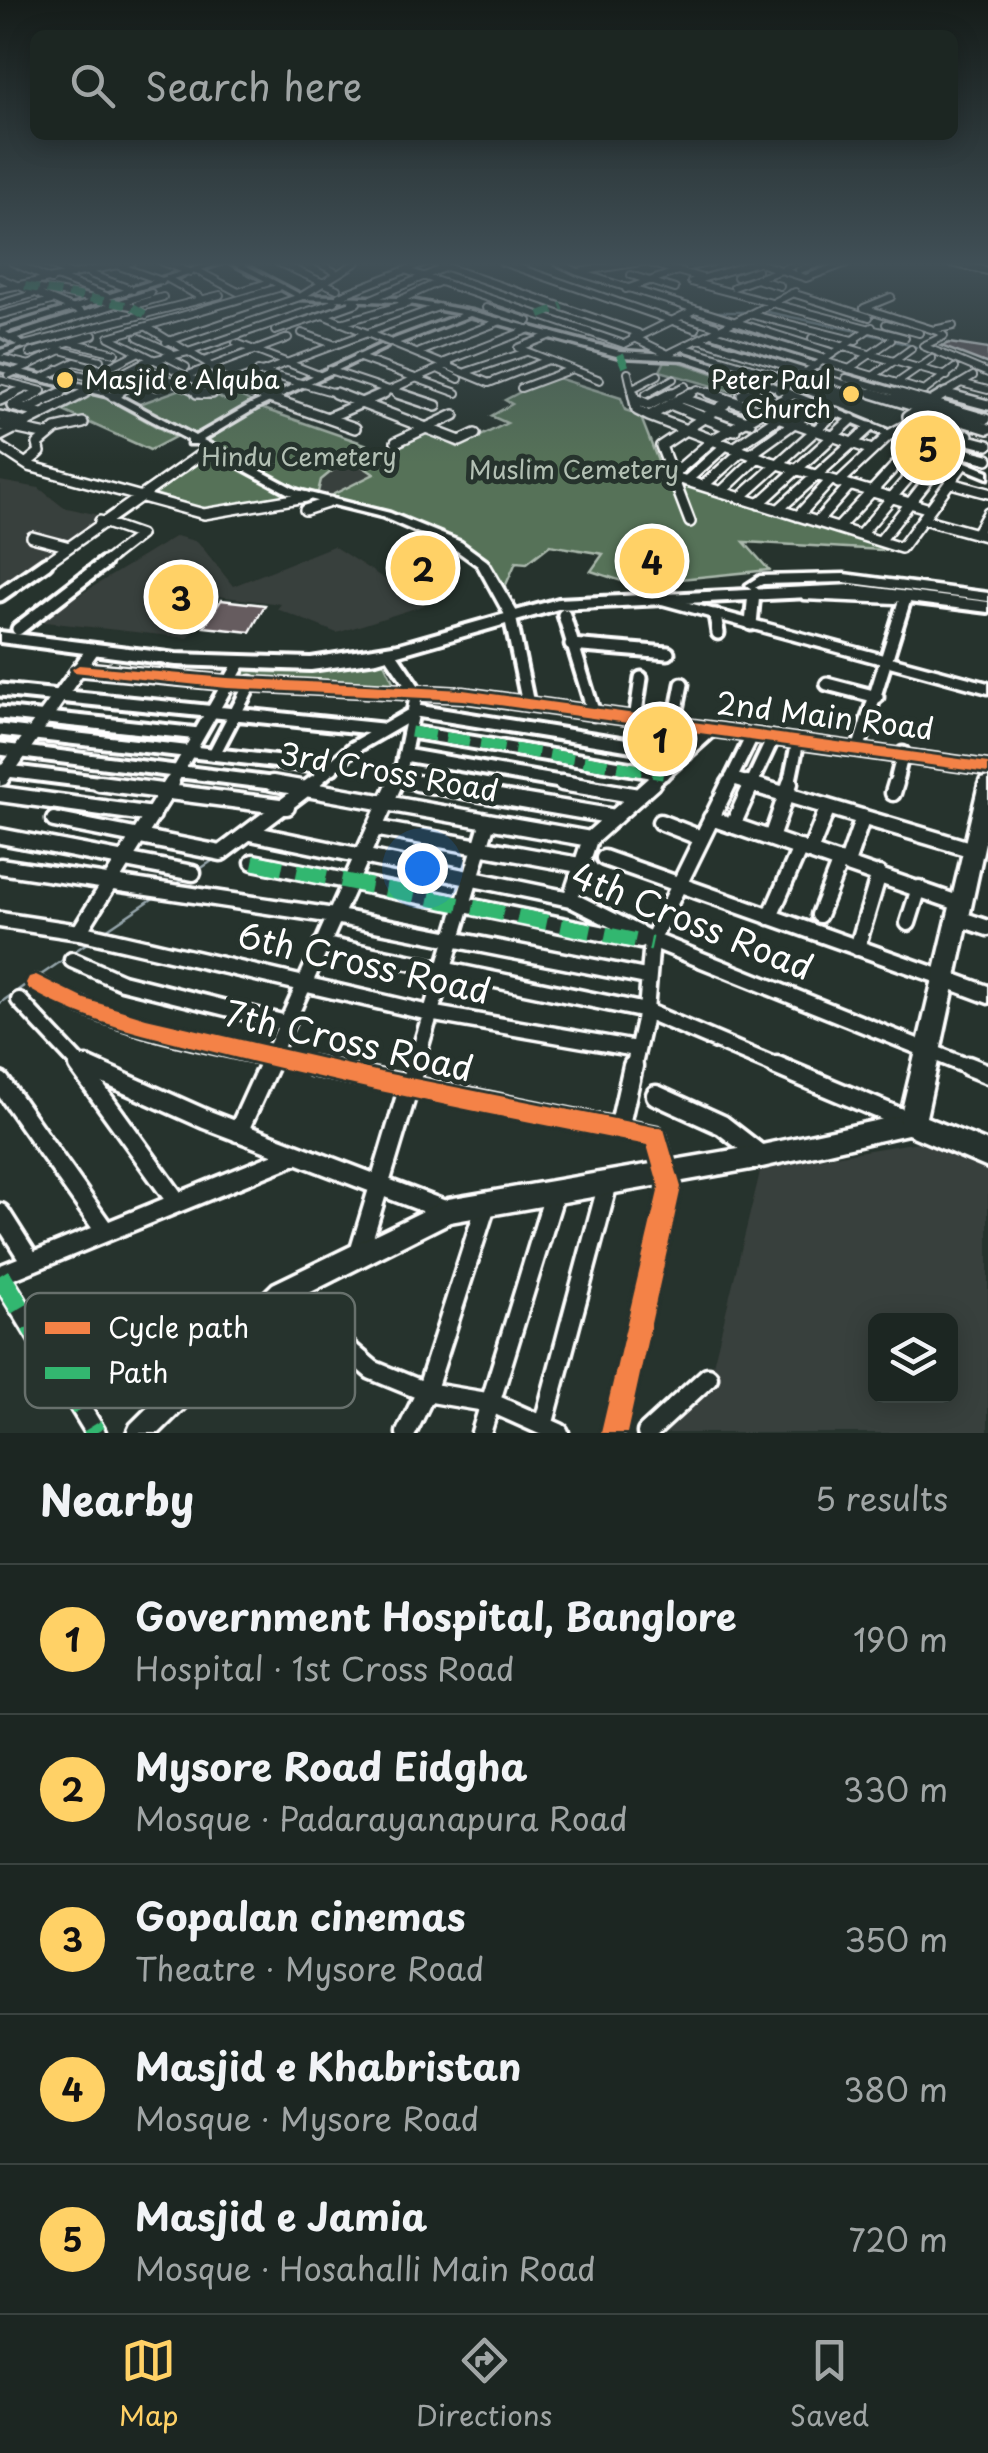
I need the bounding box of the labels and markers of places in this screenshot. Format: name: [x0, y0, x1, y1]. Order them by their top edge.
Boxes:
place label: Masjid e Alquba: [85, 360, 280, 398]
place label: Peter Paul Church: [711, 360, 831, 427]
marker: Masjid e Alquba: [54, 369, 76, 391]
marker: Peter Paul Church: [840, 383, 862, 405]
pin: 5: [896, 410, 960, 486]
pin: 4: [620, 524, 684, 598]
pin: 2: [390, 530, 456, 606]
pin: 3: [148, 560, 214, 634]
pin: 1: [628, 702, 692, 776]

